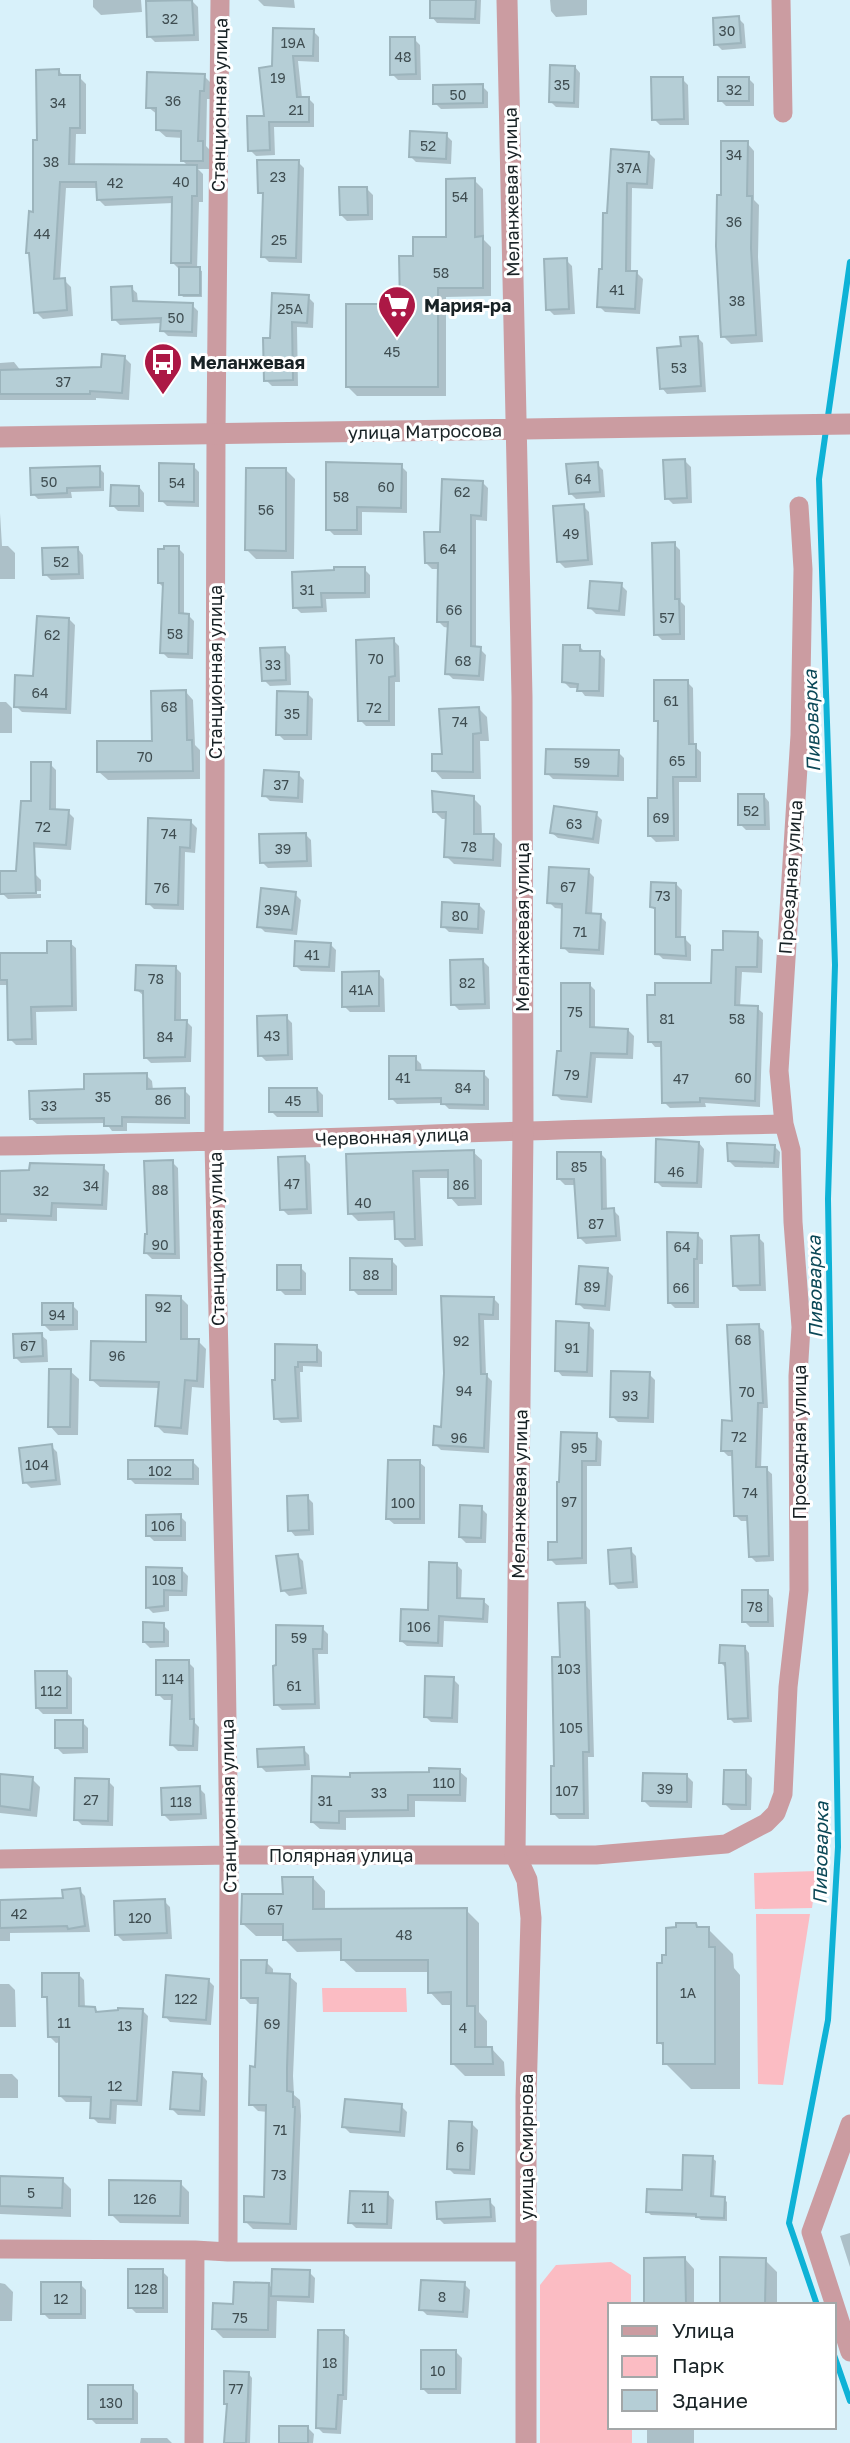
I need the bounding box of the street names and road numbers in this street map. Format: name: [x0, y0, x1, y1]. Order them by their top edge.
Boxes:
street label: Станционная улица: [206, 18, 232, 192]
street label: Меланжевая улица: [499, 107, 523, 277]
street label: улица Матросова: [348, 419, 502, 443]
street label: Станционная улица: [204, 585, 226, 759]
street label: Проездная улица: [774, 799, 806, 955]
street label: Меланжевая улица: [511, 842, 533, 1012]
street label: Червонная улица: [315, 1122, 469, 1150]
street label: Станционная улица: [203, 1152, 229, 1326]
street label: Проездная улица: [788, 1365, 810, 1519]
street label: Меланжевая улица: [507, 1409, 531, 1579]
street label: Станционная улица: [215, 1719, 241, 1893]
street label: Полярная улица: [269, 1844, 413, 1866]
street label: улица Смирнова: [515, 2074, 537, 2220]

